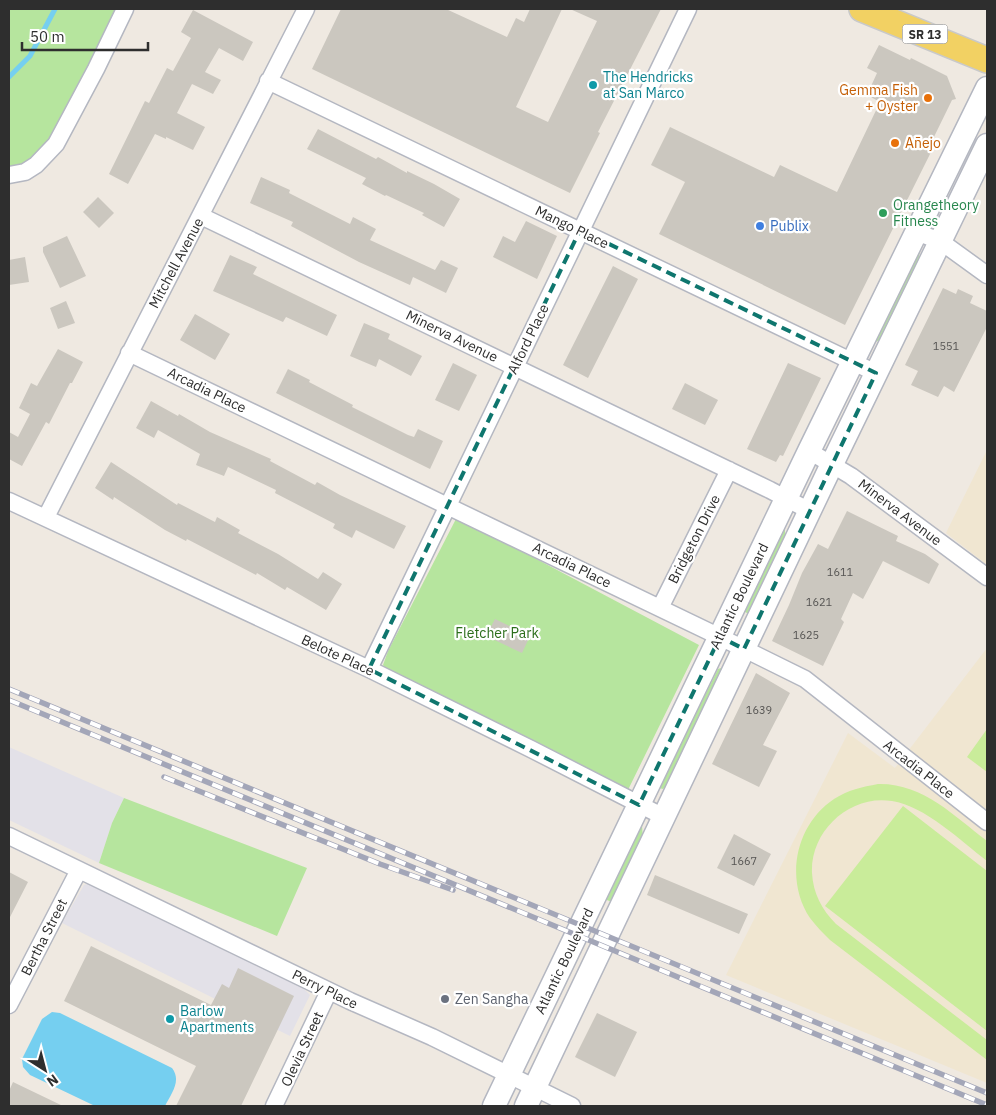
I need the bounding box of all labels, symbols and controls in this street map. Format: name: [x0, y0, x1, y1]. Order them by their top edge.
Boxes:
scale bar: [22, 20, 149, 52]
road number: SR 13: [902, 24, 948, 44]
text: 50 m: [30, 27, 65, 46]
place label: The Hendricks at San Marco: [603, 68, 694, 102]
marker: The Hendricks at San Marco: [587, 79, 599, 91]
place label: Gemma Fish + Oyster: [839, 81, 918, 115]
marker: Gemma Fish + Oyster: [922, 92, 934, 104]
place label: Añejo: [905, 134, 941, 152]
marker: Añejo: [889, 137, 901, 149]
place label: Orangetheory Fitness: [893, 196, 979, 230]
street label: Mango Place: [532, 201, 612, 253]
marker: Orangetheory Fitness: [877, 207, 889, 219]
street label: Mitchell Avenue: [145, 214, 208, 311]
place label: Publix: [770, 217, 809, 235]
marker: Publix: [754, 220, 766, 232]
street label: Alford Place: [503, 301, 553, 377]
street label: Minerva Avenue: [403, 306, 501, 366]
house number: 1551: [933, 339, 960, 353]
street label: Arcadia Place: [165, 363, 250, 417]
street label: Minerva Avenue: [855, 475, 946, 549]
street label: Bridgeton Drive: [664, 491, 724, 586]
street label: Arcadia Place: [530, 538, 615, 592]
street label: Atlantic Boulevard: [706, 540, 772, 652]
house number: 1611: [827, 565, 854, 579]
house number: 1621: [806, 595, 833, 609]
park label: Fletcher Park: [455, 624, 539, 642]
house number: 1625: [793, 628, 819, 642]
street label: Belote Place: [299, 630, 378, 680]
house number: 1639: [746, 703, 772, 717]
street label: Arcadia Place: [880, 736, 958, 803]
house number: 1667: [731, 854, 757, 868]
street label: Bertha Street: [17, 895, 71, 979]
street label: Atlantic Boulevard: [531, 905, 597, 1017]
street label: Perry Place: [289, 965, 361, 1013]
place label: Zen Sangha: [455, 990, 529, 1008]
marker: Zen Sangha: [439, 993, 451, 1005]
place label: Barlow Apartments: [180, 1002, 254, 1036]
street label: Olevia Street: [277, 1008, 327, 1089]
marker: Barlow Apartments: [164, 1013, 176, 1025]
north arrow: [20, 1045, 70, 1095]
text: N: [43, 1070, 62, 1091]

